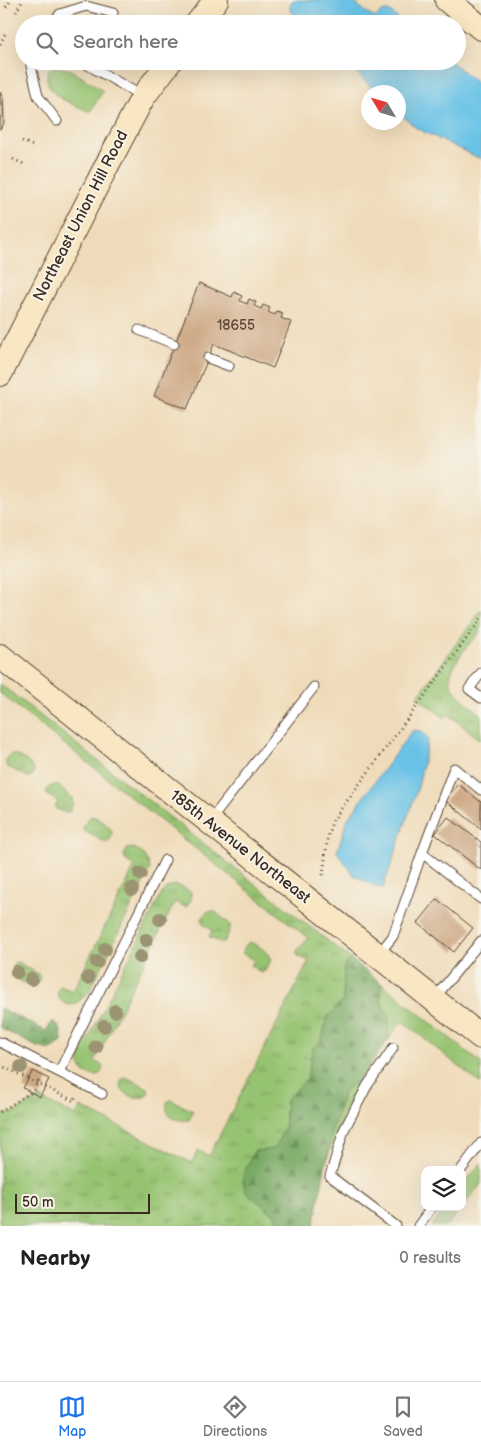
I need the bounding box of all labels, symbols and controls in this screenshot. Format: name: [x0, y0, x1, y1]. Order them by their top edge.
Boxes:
search box: [15, 15, 466, 70]
icon: search: [33, 29, 61, 57]
text: Search here: [73, 31, 178, 54]
north arrow: [361, 85, 406, 130]
street label: Northeast Union Hill Road: [30, 127, 132, 305]
house number: 18655: [217, 317, 255, 334]
street label: 185th Avenue Northeast: [166, 786, 314, 908]
map controls: [421, 1166, 466, 1211]
button: layers: [421, 1166, 466, 1211]
scale bar: [15, 1191, 150, 1214]
text: 50 m: [22, 1194, 54, 1211]
text: Nearby: [20, 1246, 90, 1271]
text: 0 results: [399, 1249, 461, 1268]
tab: Map: [58, 1393, 86, 1440]
tab: Directions: [203, 1393, 267, 1440]
tab: Saved: [383, 1393, 423, 1440]

